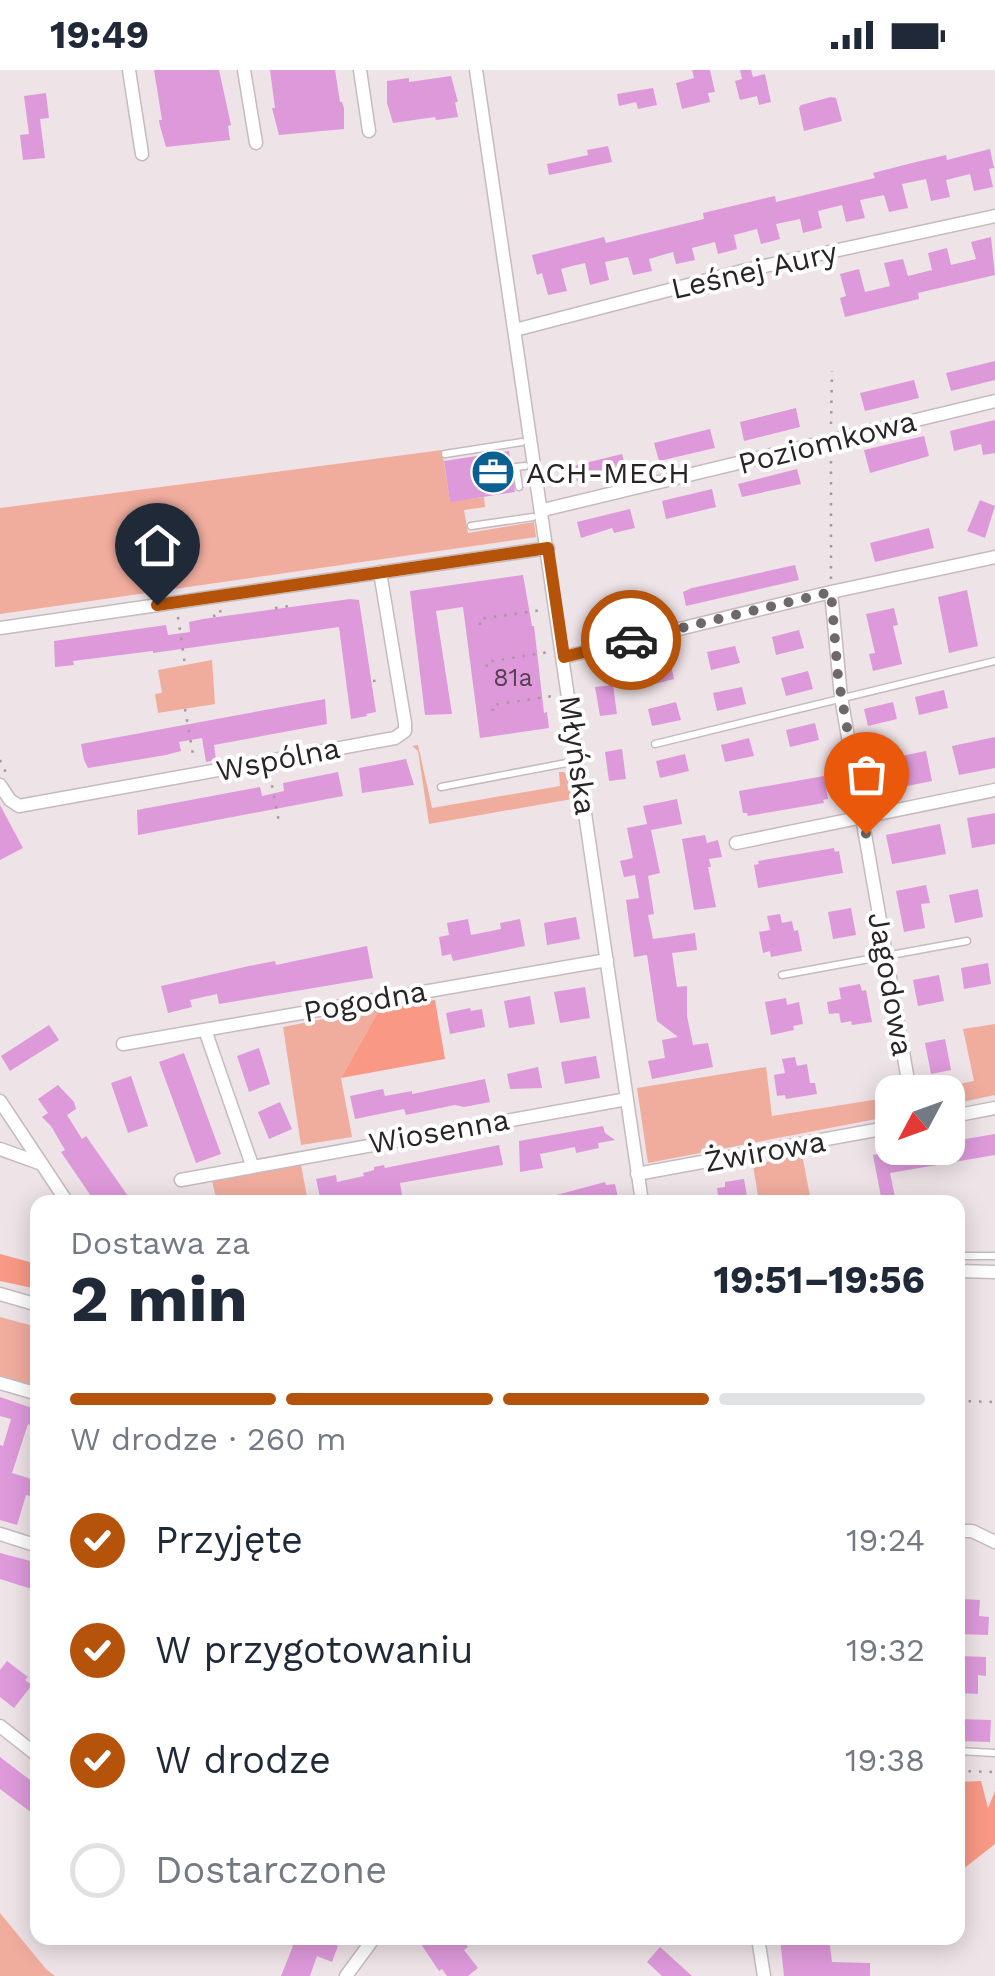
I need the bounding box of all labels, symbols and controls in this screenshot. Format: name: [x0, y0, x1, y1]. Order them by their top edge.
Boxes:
text: 19:49: [50, 13, 149, 57]
street label: Leśnej Aury: [668, 234, 841, 306]
street label: Poziomkowa: [734, 403, 920, 481]
office icon: ACH-MECH: [470, 449, 516, 495]
place label: ACH-MECH: [526, 455, 690, 490]
pin: [115, 503, 200, 606]
icon: home: [130, 518, 185, 573]
courier: [581, 590, 681, 690]
icon: car: [604, 613, 659, 668]
house number: 81a: [493, 663, 533, 692]
street label: Młyńska: [552, 693, 604, 817]
street label: Wspólna: [213, 730, 343, 788]
pin: [824, 732, 909, 835]
icon: bag: [839, 747, 894, 802]
street label: Jagodowa: [861, 909, 921, 1059]
street label: Pogodna: [301, 973, 429, 1029]
north arrow: [875, 1075, 965, 1165]
map controls: [875, 1075, 965, 1165]
street label: Wiosenna: [366, 1101, 512, 1161]
street label: Żwirowa: [702, 1123, 828, 1179]
text: Dostawa za: [70, 1224, 250, 1262]
text: 19:51–19:56: [714, 1258, 925, 1302]
text: 2 min: [70, 1261, 248, 1337]
text: W drodze · 260 m: [70, 1420, 347, 1458]
icon: check: [70, 1513, 125, 1568]
text: Przyjęte: [155, 1518, 303, 1562]
text: 19:24: [846, 1521, 925, 1559]
icon: check: [70, 1623, 125, 1678]
text: W przygotowaniu: [155, 1628, 474, 1672]
text: 19:32: [846, 1631, 925, 1669]
icon: check: [70, 1733, 125, 1788]
text: W drodze: [155, 1738, 331, 1782]
text: 19:38: [845, 1741, 925, 1779]
text: Dostarczone: [155, 1848, 387, 1892]

